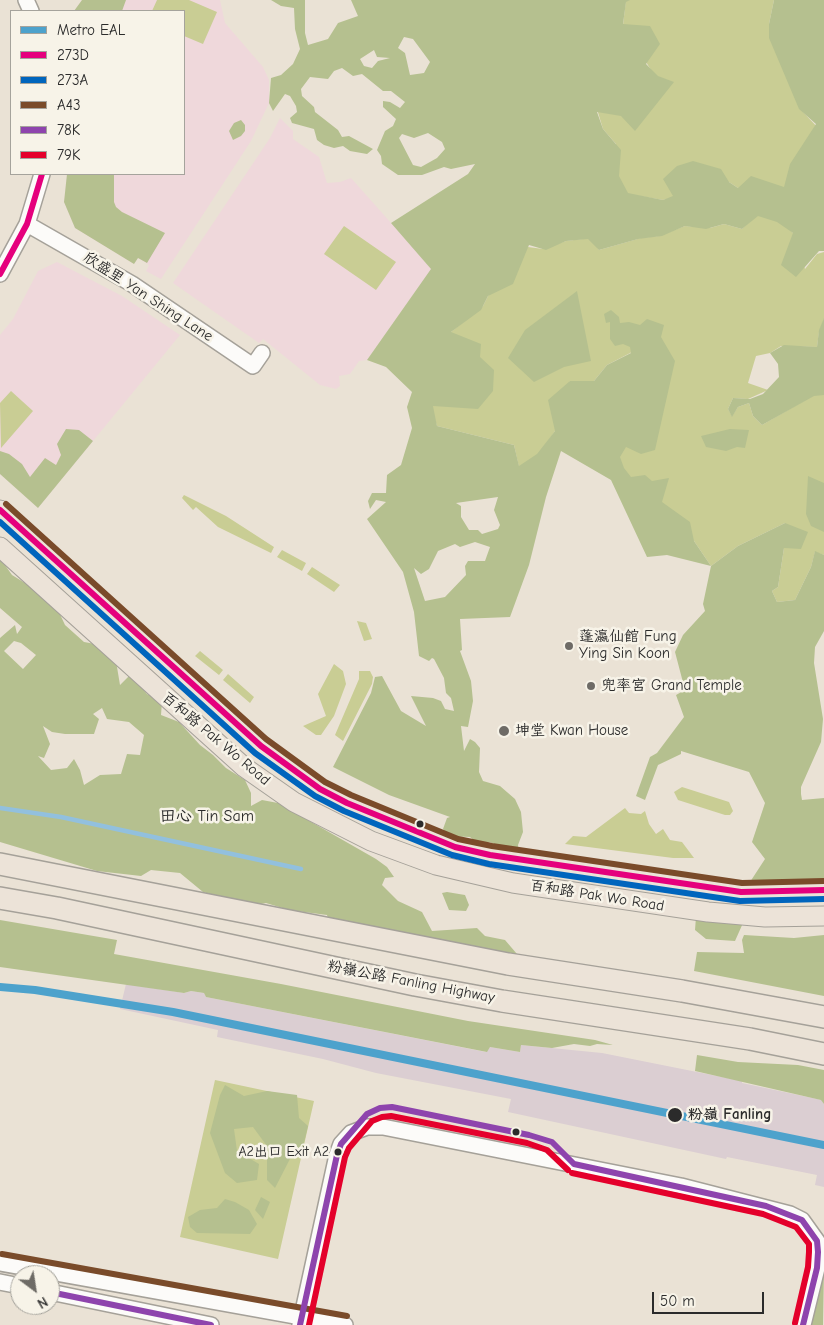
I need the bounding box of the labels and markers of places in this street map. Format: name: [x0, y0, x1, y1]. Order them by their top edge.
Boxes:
place label: 蓬瀛仙館 Fung Ying Sin Koon: [579, 628, 677, 663]
marker: 蓬瀛仙館 Fung Ying Sin Koon: [563, 640, 575, 652]
place label: 兜率宮 Grand Temple: [601, 677, 742, 695]
marker: 兜率宮 Grand Temple: [585, 680, 597, 692]
place label: 坤堂 Kwan House: [515, 722, 628, 740]
marker: 坤堂 Kwan House: [497, 724, 511, 738]
unlabelled marker: [415, 819, 425, 829]
marker: 粉嶺 Fanling: [666, 1106, 684, 1124]
place label: 粉嶺 Fanling: [688, 1106, 771, 1124]
unlabelled marker: [511, 1127, 521, 1137]
place label: A2出口 Exit A2: [238, 1144, 329, 1160]
marker: A2出口 Exit A2: [333, 1147, 343, 1157]

